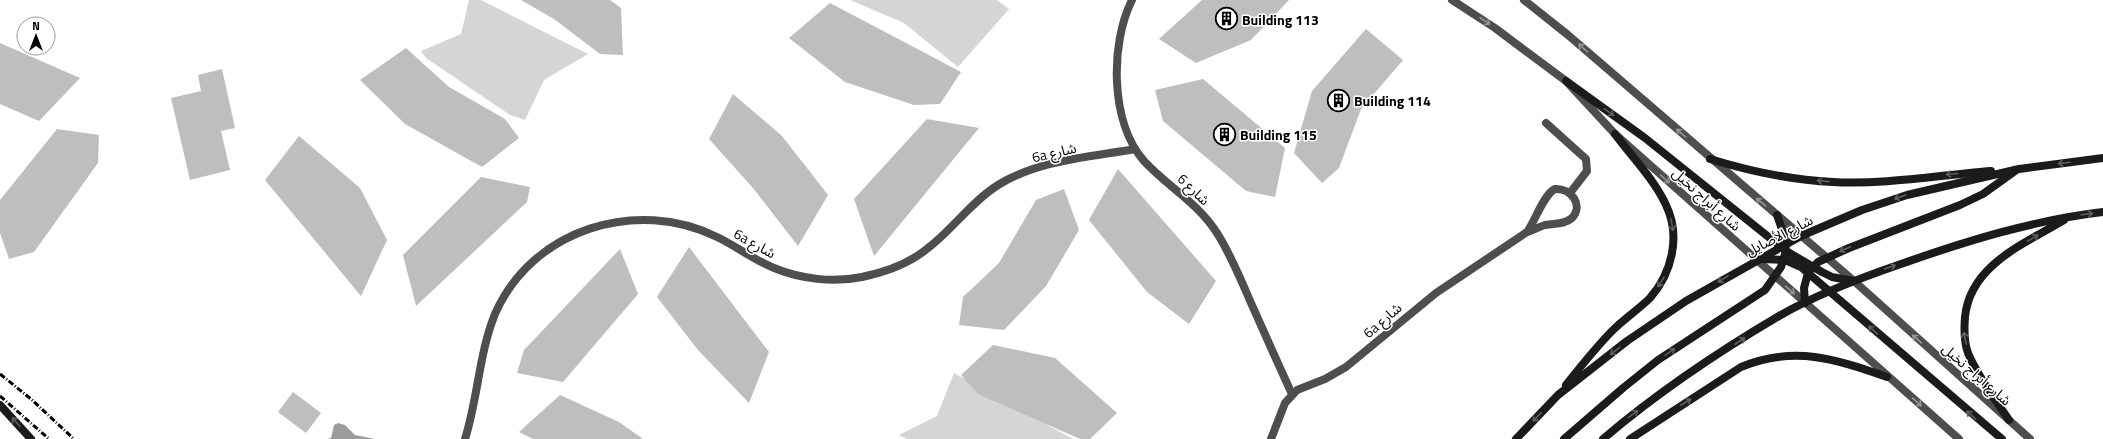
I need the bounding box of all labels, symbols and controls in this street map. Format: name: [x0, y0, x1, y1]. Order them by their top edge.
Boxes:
building icon: Building 113: [1213, 6, 1239, 32]
place label: Building 113: [1242, 9, 1319, 30]
north arrow: [16, 16, 56, 56]
text: N: [32, 18, 40, 34]
one-way arrow: [1479, 18, 1491, 26]
one-way arrow: [1578, 43, 1588, 52]
building icon: Building 114: [1326, 87, 1352, 113]
place label: Building 114: [1354, 90, 1431, 111]
one-way arrow: [1603, 108, 1614, 116]
building icon: Building 115: [1211, 121, 1237, 147]
place label: Building 115: [1240, 124, 1317, 145]
one-way arrow: [1676, 129, 1686, 138]
street label: 6a شارع: [1030, 137, 1079, 168]
one-way arrow: [2058, 159, 2071, 167]
street label: شارع أبراج نخيل: [1667, 162, 1746, 236]
street label: شارع 6: [1172, 168, 1215, 211]
one-way arrow: [1946, 171, 1959, 178]
one-way arrow: [1660, 174, 1670, 183]
one-way arrow: [1817, 177, 1830, 185]
one-way arrow: [1894, 194, 1906, 202]
one-way arrow: [1756, 197, 1766, 206]
street label: شارع الأصايل: [1742, 209, 1817, 262]
one-way arrow: [2080, 210, 2093, 218]
one-way arrow: [1668, 219, 1676, 232]
street label: 6a شارع: [730, 223, 780, 264]
one-way arrow: [2027, 234, 2039, 242]
one-way arrow: [1839, 246, 1851, 253]
one-way arrow: [1884, 263, 1896, 271]
one-way arrow: [1717, 275, 1729, 283]
one-way arrow: [1657, 276, 1666, 287]
one-way arrow: [1785, 285, 1795, 295]
street label: 6a شارع: [1358, 297, 1407, 344]
one-way arrow: [1868, 325, 1878, 334]
one-way arrow: [1961, 331, 1969, 344]
one-way arrow: [1912, 335, 1922, 344]
one-way arrow: [1735, 337, 1746, 345]
street label: شارع أبراج نخيل: [1937, 338, 2016, 411]
one-way arrow: [1609, 346, 1620, 355]
one-way arrow: [1664, 348, 1675, 356]
one-way arrow: [1680, 398, 1692, 406]
one-way arrow: [1911, 398, 1922, 407]
one-way arrow: [1628, 410, 1639, 419]
one-way arrow: [1966, 410, 1977, 419]
one-way arrow: [1532, 412, 1542, 422]
one-way arrow: [11, 417, 20, 427]

